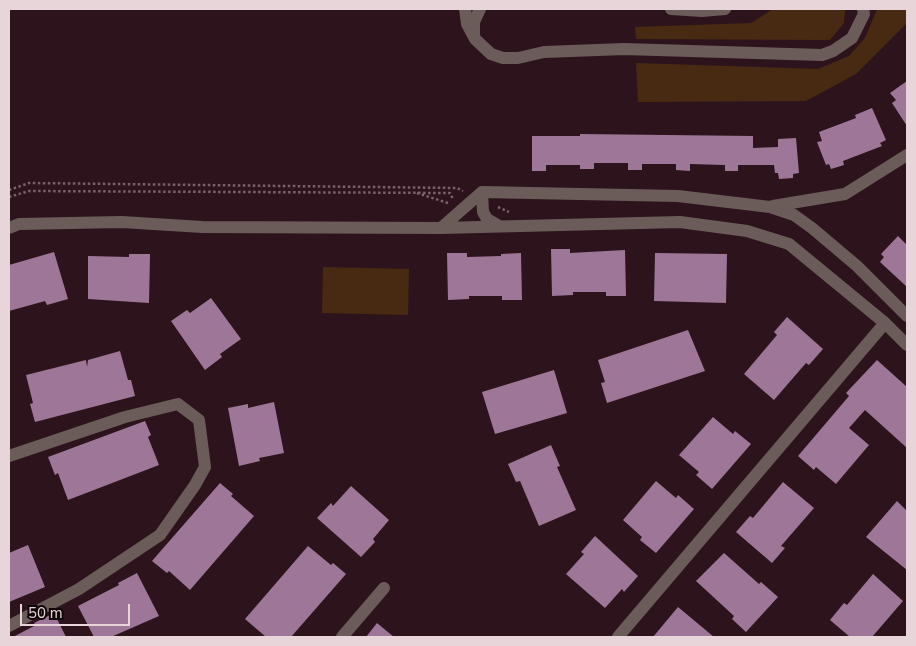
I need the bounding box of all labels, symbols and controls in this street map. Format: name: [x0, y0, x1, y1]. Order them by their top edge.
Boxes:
scale bar: [22, 594, 132, 626]
text: 50 m: [28, 603, 63, 623]

